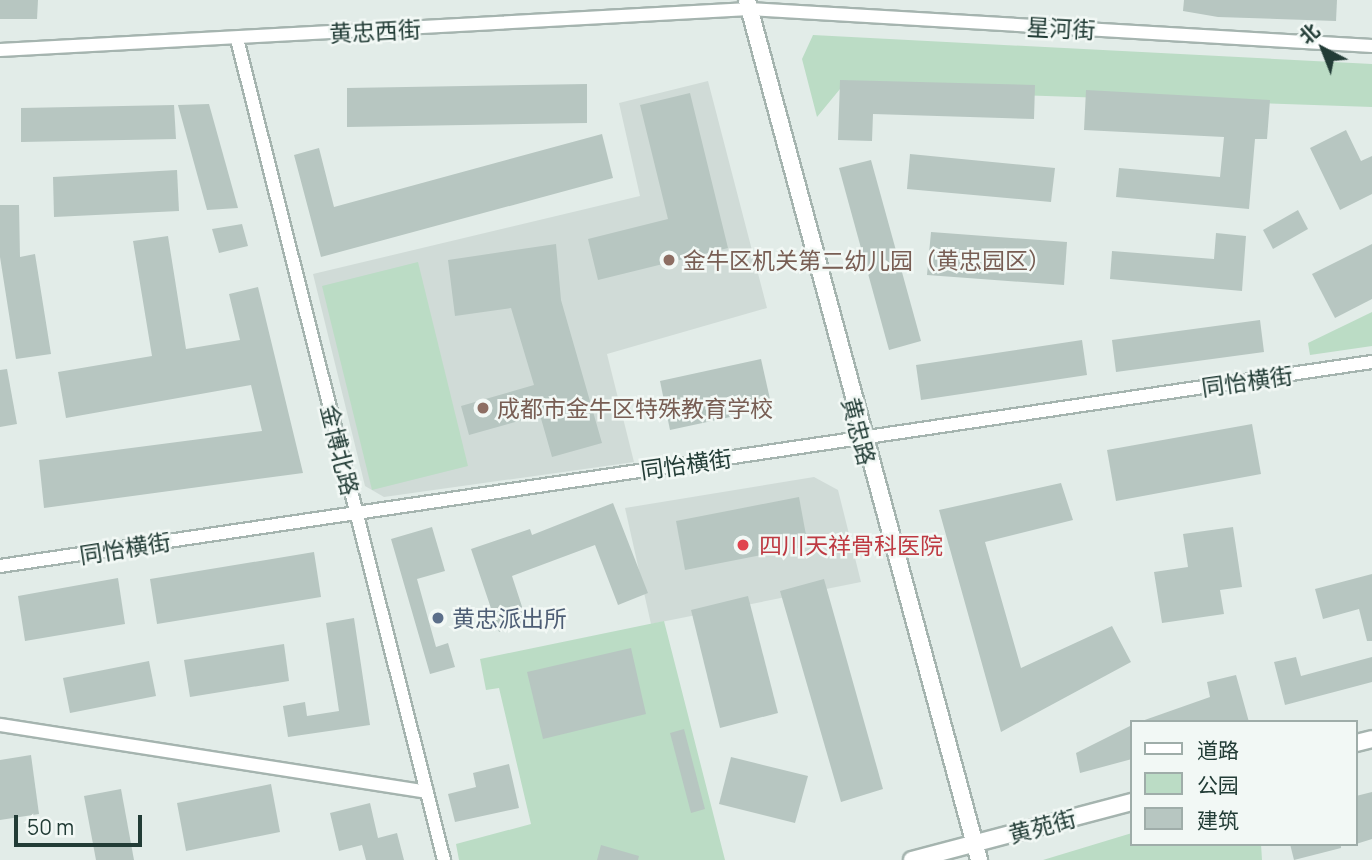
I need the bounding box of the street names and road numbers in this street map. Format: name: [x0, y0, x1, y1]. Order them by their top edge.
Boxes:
street label: 星河街: [1026, 12, 1096, 44]
street label: 黄忠西街: [328, 15, 422, 47]
street label: 同怡横街: [1200, 361, 1294, 401]
street label: 黄忠路: [837, 394, 881, 468]
street label: 金博北路: [315, 402, 365, 498]
street label: 同怡横街: [639, 444, 733, 484]
street label: 同怡横街: [77, 527, 173, 569]
street label: 黄苑街: [1005, 804, 1079, 848]

